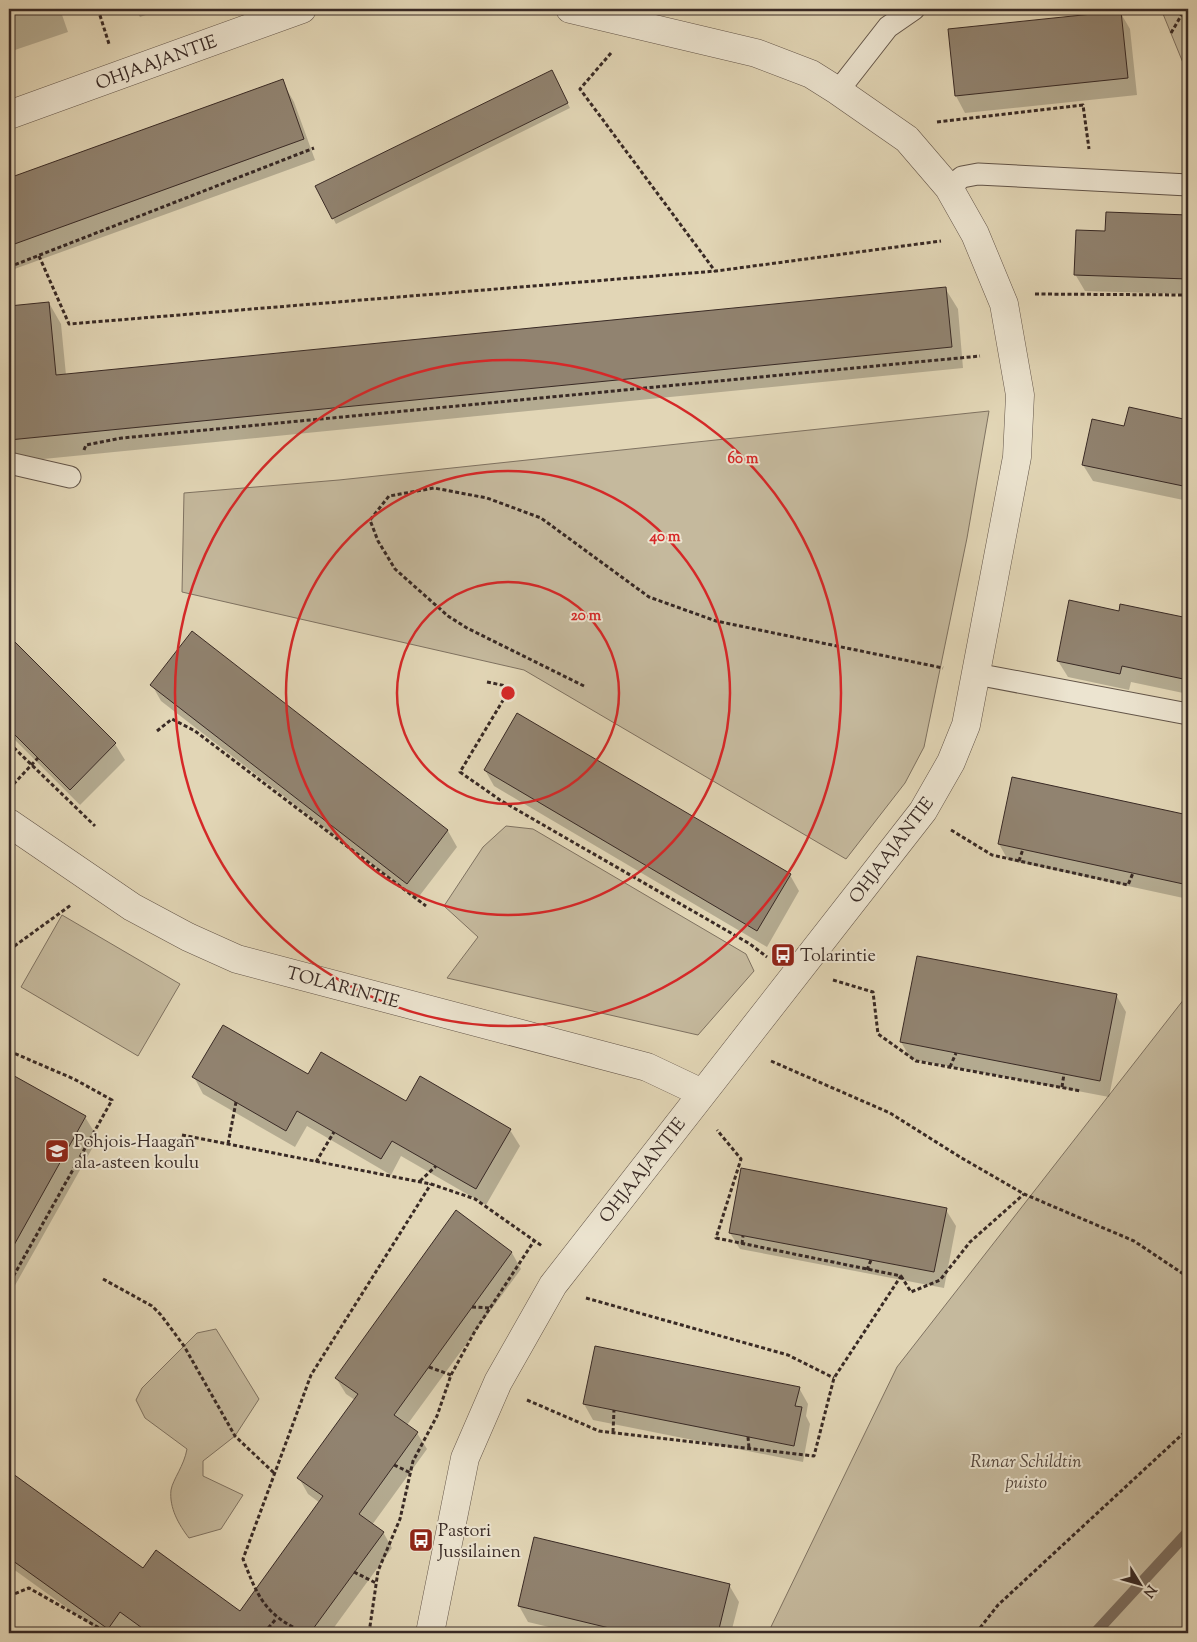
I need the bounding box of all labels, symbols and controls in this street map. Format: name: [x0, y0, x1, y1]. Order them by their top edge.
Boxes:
street label: OHJAAJANTIE: [92, 30, 221, 98]
text: 60 m: [728, 449, 759, 470]
text: 40 m: [649, 527, 681, 548]
text: 20 m: [571, 606, 602, 627]
centre of rings: [499, 684, 517, 702]
street label: OHJAAJANTIE: [844, 792, 941, 910]
bus stop icon: Tolarintie: [770, 942, 796, 968]
place label: Tolarintie: [800, 944, 876, 970]
street label: TOLARINTIE: [283, 961, 402, 1017]
street label: OHJAAJANTIE: [594, 1113, 693, 1229]
place label: Pohjois-Haagan ala-asteen koulu: [74, 1130, 199, 1177]
school or university icon: Pohjois-Haagan ala-asteen koulu: [44, 1138, 70, 1164]
park label: Runar Schildtin puisto: [970, 1450, 1082, 1497]
place label: Pastori Jussilainen: [437, 1519, 521, 1566]
bus stop icon: Pastori Jussilainen: [408, 1527, 434, 1553]
north arrow: [1114, 1560, 1164, 1610]
text: N: [1137, 1580, 1160, 1601]

